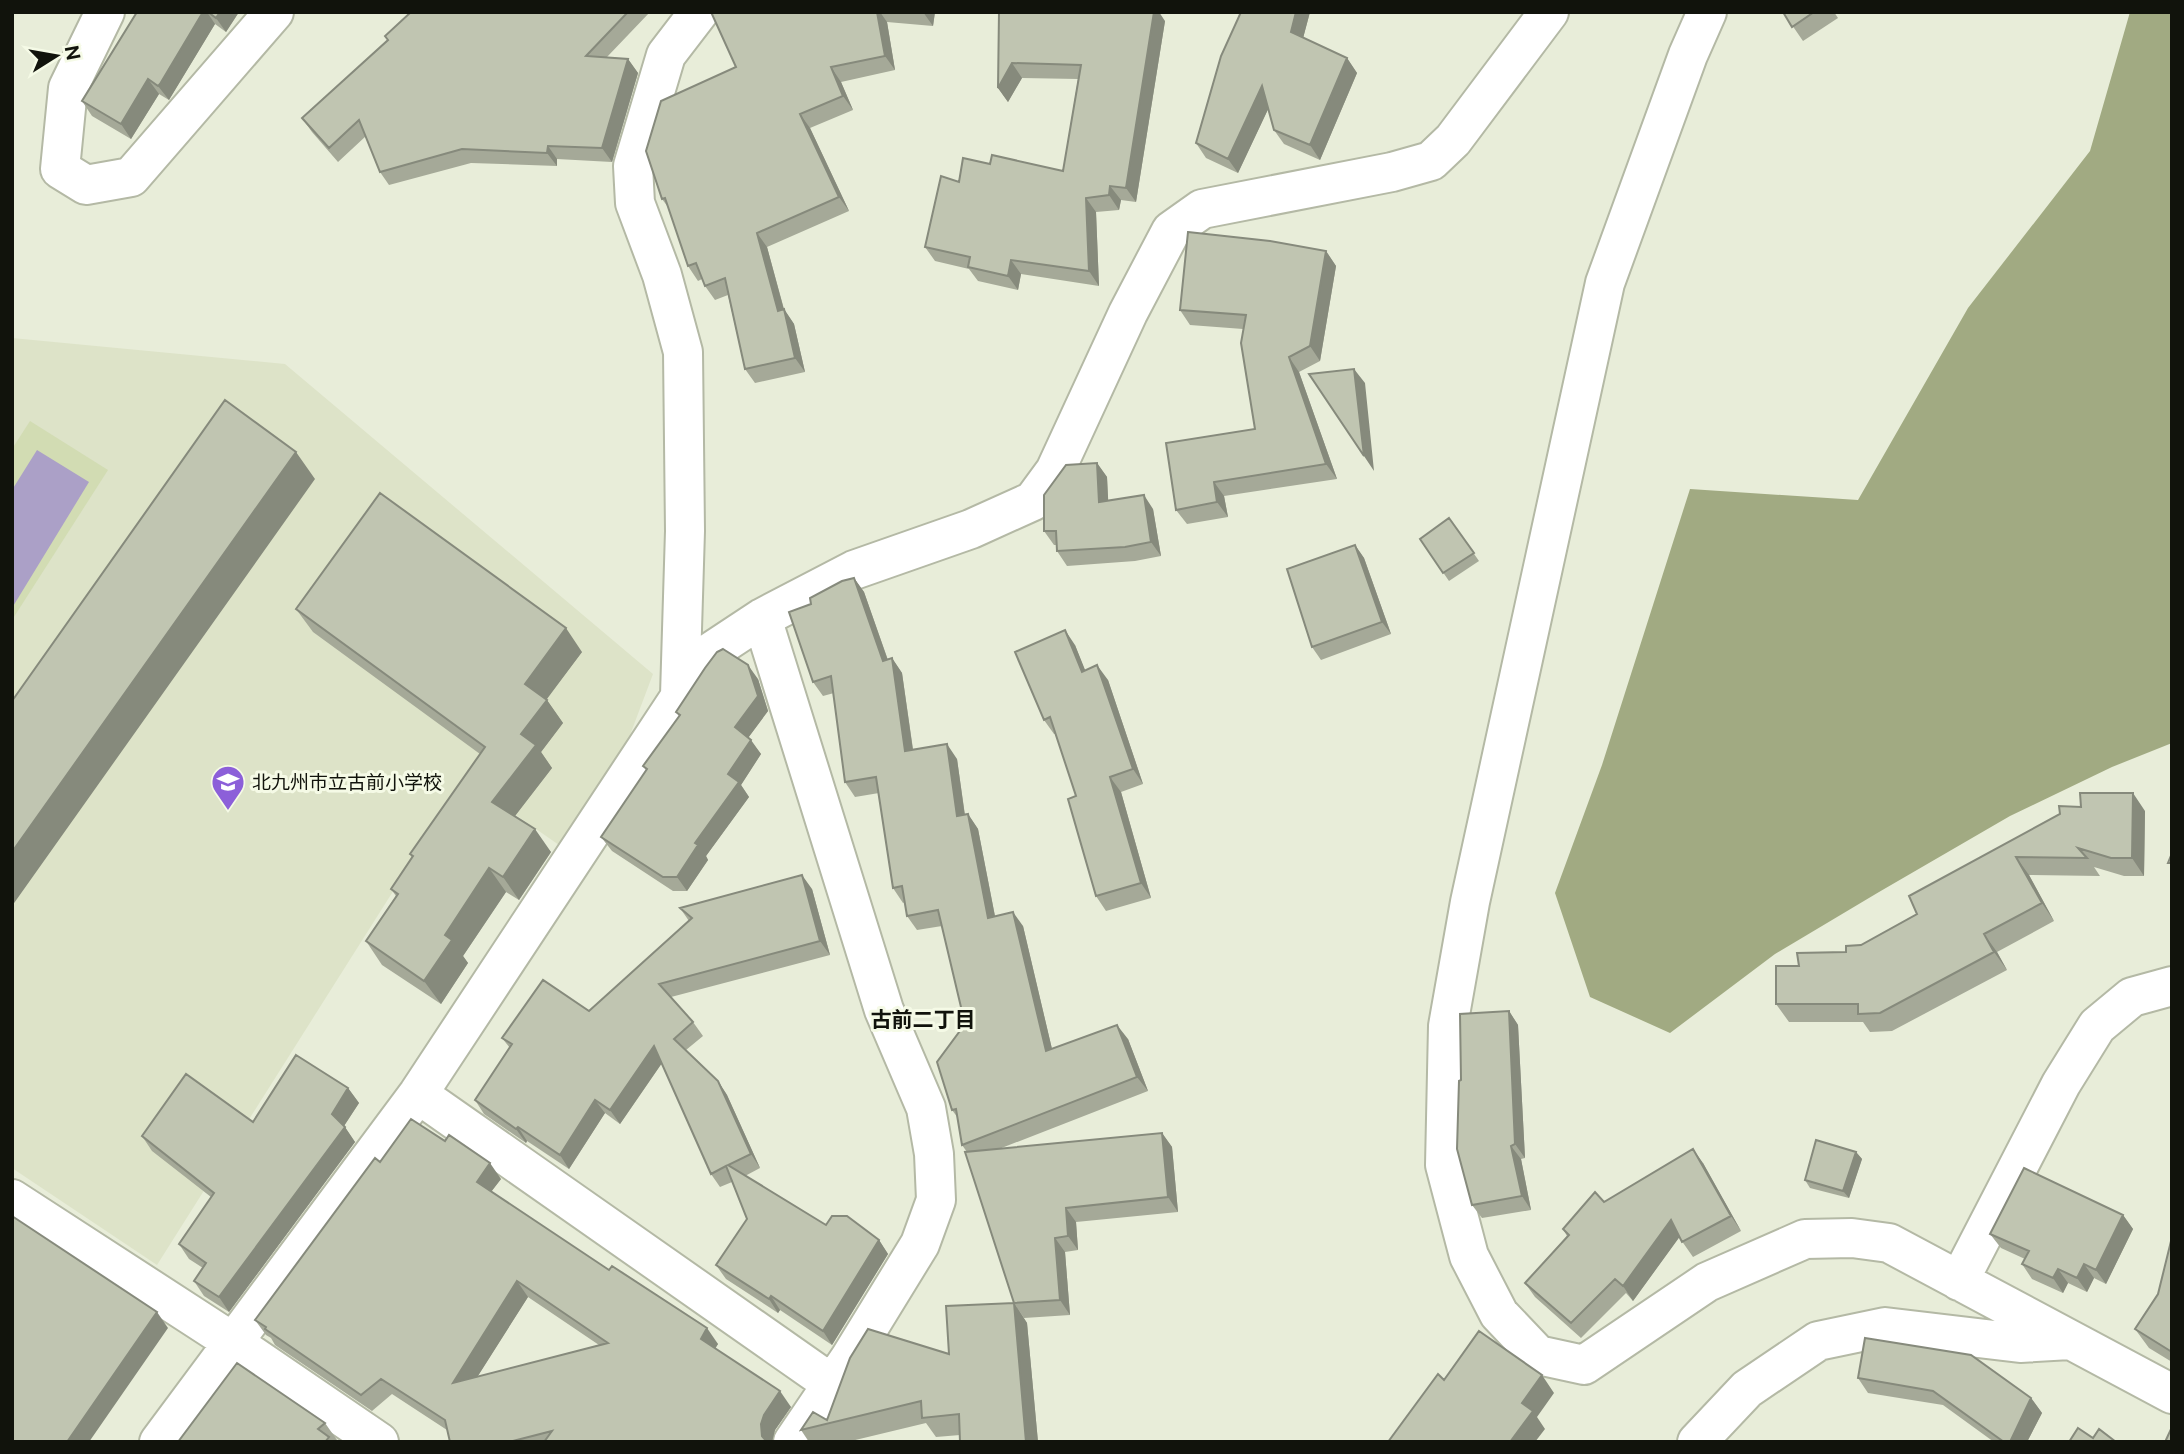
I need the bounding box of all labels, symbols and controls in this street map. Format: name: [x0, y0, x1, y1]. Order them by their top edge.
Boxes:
north arrow: [21, 21, 91, 91]
text: N: [60, 43, 85, 62]
school or university icon: 北九州市立古前小学校: [209, 763, 247, 812]
place label: 北九州市立古前小学校: [252, 771, 442, 793]
district label: 古前二丁目: [871, 1007, 976, 1032]

